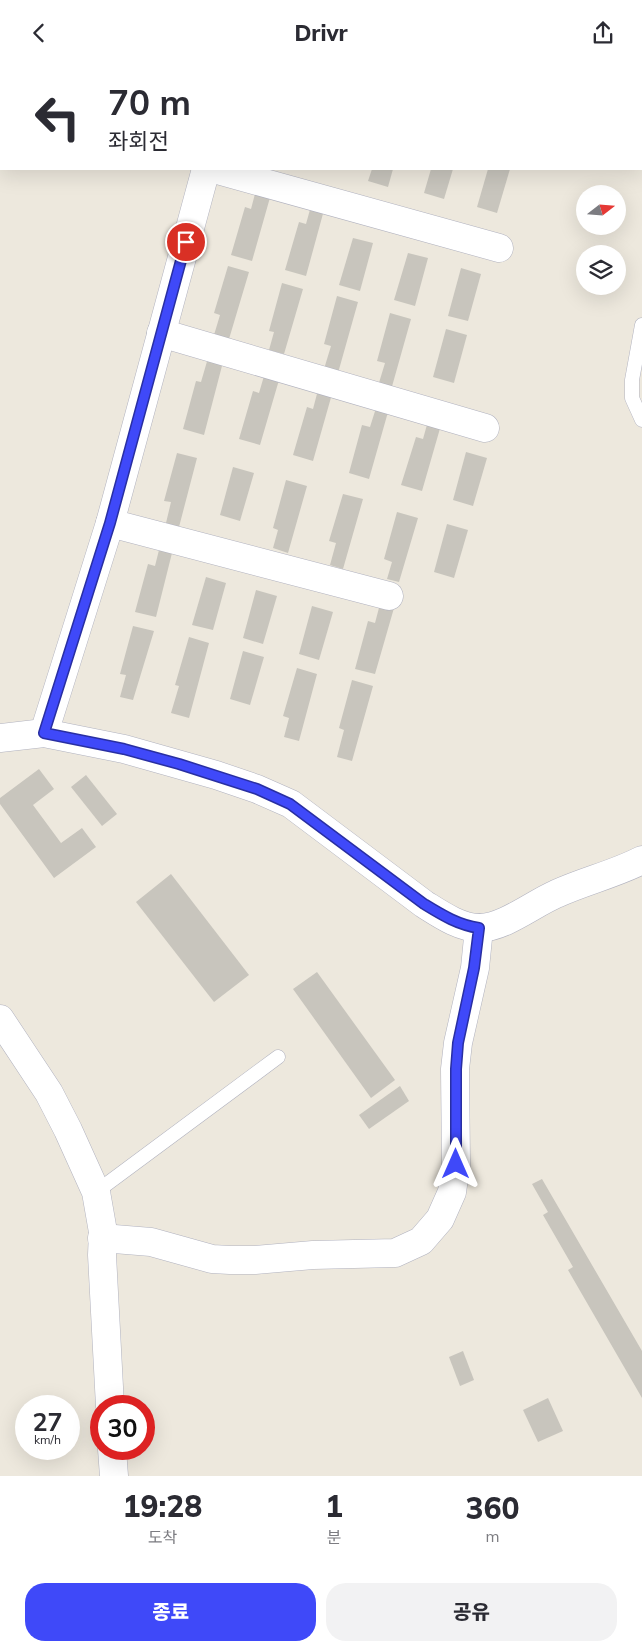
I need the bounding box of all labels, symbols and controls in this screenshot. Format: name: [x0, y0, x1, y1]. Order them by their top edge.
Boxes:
icon: back: [25, 19, 53, 47]
text: Drivr: [294, 19, 348, 47]
icon: share: [589, 19, 617, 47]
text: 70 m: [108, 80, 191, 124]
icon: left: [25, 85, 90, 150]
text: 좌회전: [108, 127, 169, 155]
north arrow: [576, 185, 626, 235]
map controls: [576, 185, 626, 295]
pin: [165, 221, 207, 263]
icon: arrive: [172, 228, 200, 256]
button: layers: [576, 245, 626, 295]
position arrow: [429, 1137, 481, 1189]
speed limit sign: 30: [90, 1395, 155, 1460]
text: 27: [32, 1406, 63, 1437]
text: km/h: [34, 1432, 61, 1447]
text: 19:28: [123, 1487, 202, 1525]
text: 1: [325, 1487, 343, 1525]
text: 360: [465, 1489, 519, 1527]
text: m: [485, 1526, 499, 1546]
text: 도착: [148, 1527, 177, 1547]
text: 분: [327, 1527, 341, 1547]
button: 종료: [25, 1583, 316, 1641]
button: 공유: [326, 1583, 617, 1641]

